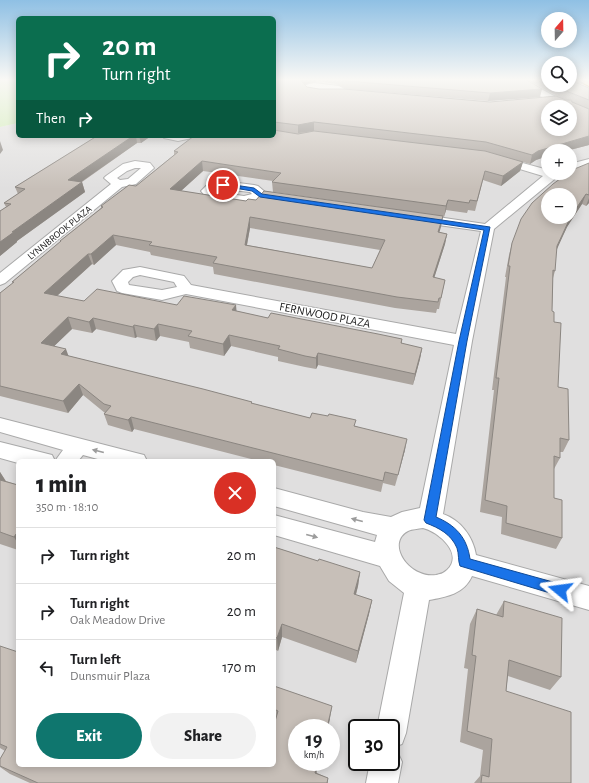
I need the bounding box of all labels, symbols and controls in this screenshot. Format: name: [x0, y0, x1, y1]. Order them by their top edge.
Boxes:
north arrow: [541, 12, 577, 48]
map controls: [541, 12, 577, 224]
icon: right: [36, 32, 88, 84]
text: 20 m: [102, 33, 157, 61]
button: search: [541, 56, 577, 92]
text: Turn right: [102, 66, 171, 84]
button: layers: [541, 100, 577, 136]
icon: right: [74, 108, 96, 130]
text: Then: [36, 111, 66, 126]
button: +: [541, 144, 577, 180]
pin: [206, 168, 240, 202]
icon: arrive: [212, 174, 234, 196]
button: −: [541, 188, 577, 224]
street label: LYNNBROOK PLAZA: [26, 204, 94, 262]
street label: FERNWOOD PLAZA: [278, 300, 372, 330]
one-way arrow: [92, 448, 104, 454]
button: close: [214, 472, 256, 514]
text: 1 min: [36, 473, 87, 497]
text: 350 m · 18:10: [36, 501, 98, 514]
one-way arrow: [350, 517, 363, 523]
one-way arrow: [305, 533, 318, 539]
icon: right: [36, 545, 58, 567]
text: Turn right: [70, 548, 129, 563]
text: 20 m: [227, 548, 256, 563]
position arrow: [539, 569, 581, 611]
text: Turn right: [70, 596, 129, 611]
icon: right: [36, 601, 58, 623]
text: 20 m: [227, 604, 256, 619]
text: Oak Meadow Drive: [70, 614, 165, 627]
text: Turn left: [70, 652, 121, 667]
icon: left: [36, 657, 58, 679]
text: 170 m: [222, 660, 256, 675]
text: Dunsmuir Plaza: [70, 670, 150, 683]
button: Exit: [36, 713, 142, 759]
button: Share: [150, 713, 256, 759]
speed limit sign: 30: [348, 719, 400, 771]
text: 19: [306, 730, 322, 750]
text: km/h: [304, 750, 324, 760]

